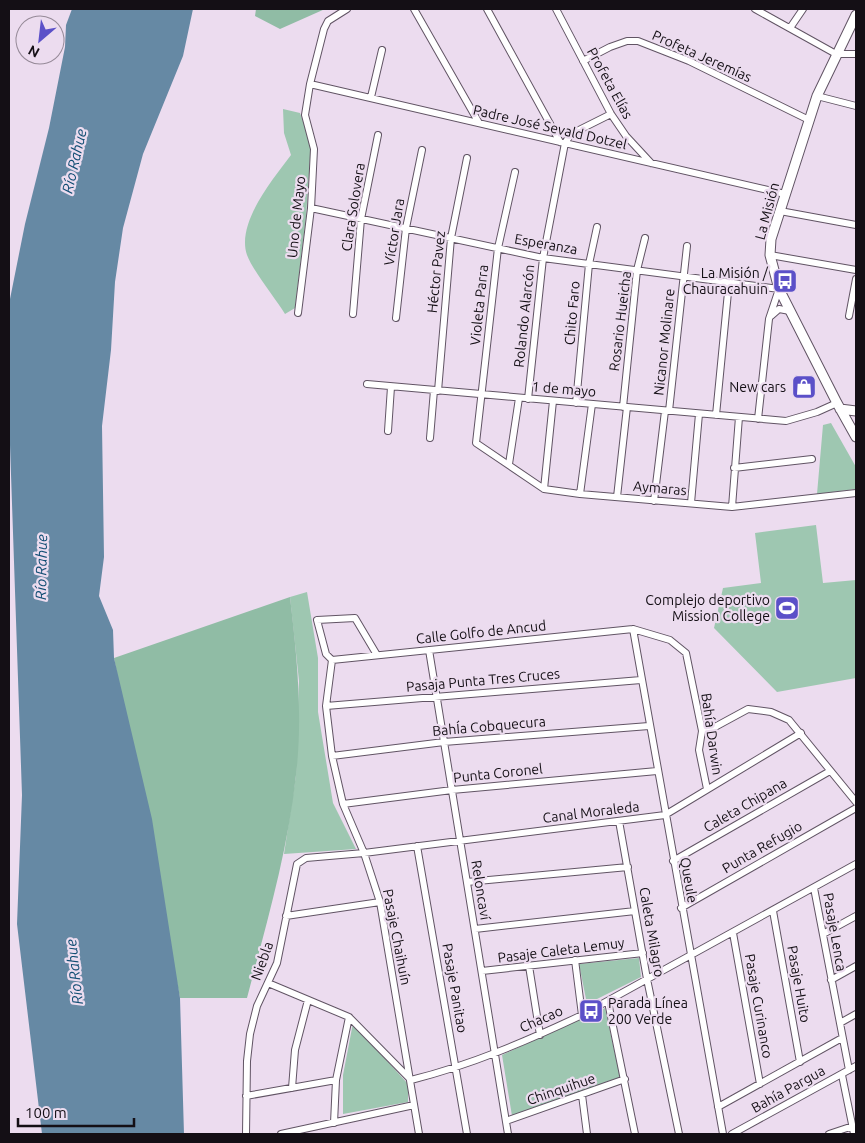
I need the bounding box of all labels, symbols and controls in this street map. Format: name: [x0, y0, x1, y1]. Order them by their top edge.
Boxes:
north arrow: [15, 15, 65, 65]
street label: Profeta Jeremías: [650, 27, 754, 85]
text: N: [26, 42, 42, 61]
street label: Profeta Elías: [584, 45, 636, 121]
street label: Padre José Sevald Dotzel: [472, 102, 629, 153]
water label: Río Rahue: [58, 127, 90, 195]
street label: Clara Solovera: [338, 162, 368, 252]
street label: Uno de Mayo: [284, 175, 308, 259]
street label: La Misión: [752, 181, 782, 241]
street label: Víctor Jara: [381, 197, 407, 267]
street label: Héctor Pavez: [424, 230, 448, 314]
street label: Esperanza: [513, 231, 579, 257]
street label: Violeta Parra: [467, 264, 491, 346]
street label: Rolando Alarcón: [511, 264, 537, 368]
place label: La Misión / Chauracahuin: [683, 265, 769, 297]
bus stop icon: La Misión / Chauracahuin: [772, 268, 798, 294]
street label: Rosario Hueicha: [606, 270, 634, 372]
street label: Chito Faro: [561, 280, 583, 346]
street label: Nicanor Molinare: [650, 288, 678, 396]
shop icon: New cars: [791, 374, 817, 400]
street label: 1 de mayo: [531, 378, 597, 400]
place label: New cars: [729, 379, 786, 395]
street label: Aymaras: [633, 478, 687, 498]
water label: Río Rahue: [32, 534, 50, 600]
place label: Complejo deportivo Mission College: [645, 592, 770, 624]
sports icon: Complejo deportivo Mission College: [774, 595, 800, 621]
street label: Calle Golfo de Ancud: [415, 617, 547, 647]
street label: Pasaja Punta Tres Cruces: [405, 665, 561, 695]
street label: Bahía Darwin: [698, 692, 726, 776]
street label: BahÍa Cobquecura: [431, 712, 546, 739]
street label: Punta Coronel: [452, 760, 544, 786]
street label: Caleta Chipana: [700, 775, 790, 835]
street label: Canal Moraleda: [542, 798, 640, 826]
street label: Punta Refugio: [719, 818, 805, 876]
street label: Queule: [677, 856, 701, 904]
street label: Reloncaví: [468, 859, 494, 922]
street label: Caleta Milagro: [636, 886, 668, 978]
street label: Pasaje Chaihuín: [380, 888, 414, 986]
street label: Pasaje Lenca: [820, 891, 850, 973]
street label: Pasaje Caleta Lemuy: [497, 934, 626, 966]
water label: Río Rahue: [62, 938, 86, 1006]
street label: Niebla: [248, 939, 276, 983]
street label: Pasaje Panitao: [439, 942, 471, 1034]
street label: Pasaje Huito: [784, 944, 814, 1024]
street label: Pasaje Curinanco: [742, 952, 776, 1060]
place label: Parada Línea 200 Verde: [608, 995, 688, 1027]
bus stop icon: Parada Línea 200 Verde: [578, 998, 604, 1024]
street label: Chacao: [517, 1002, 565, 1036]
street label: Bahía Pargua: [748, 1062, 828, 1116]
street label: Chinquihue: [525, 1070, 597, 1108]
scale bar: [18, 1096, 134, 1128]
text: 100 m: [25, 1104, 67, 1121]

